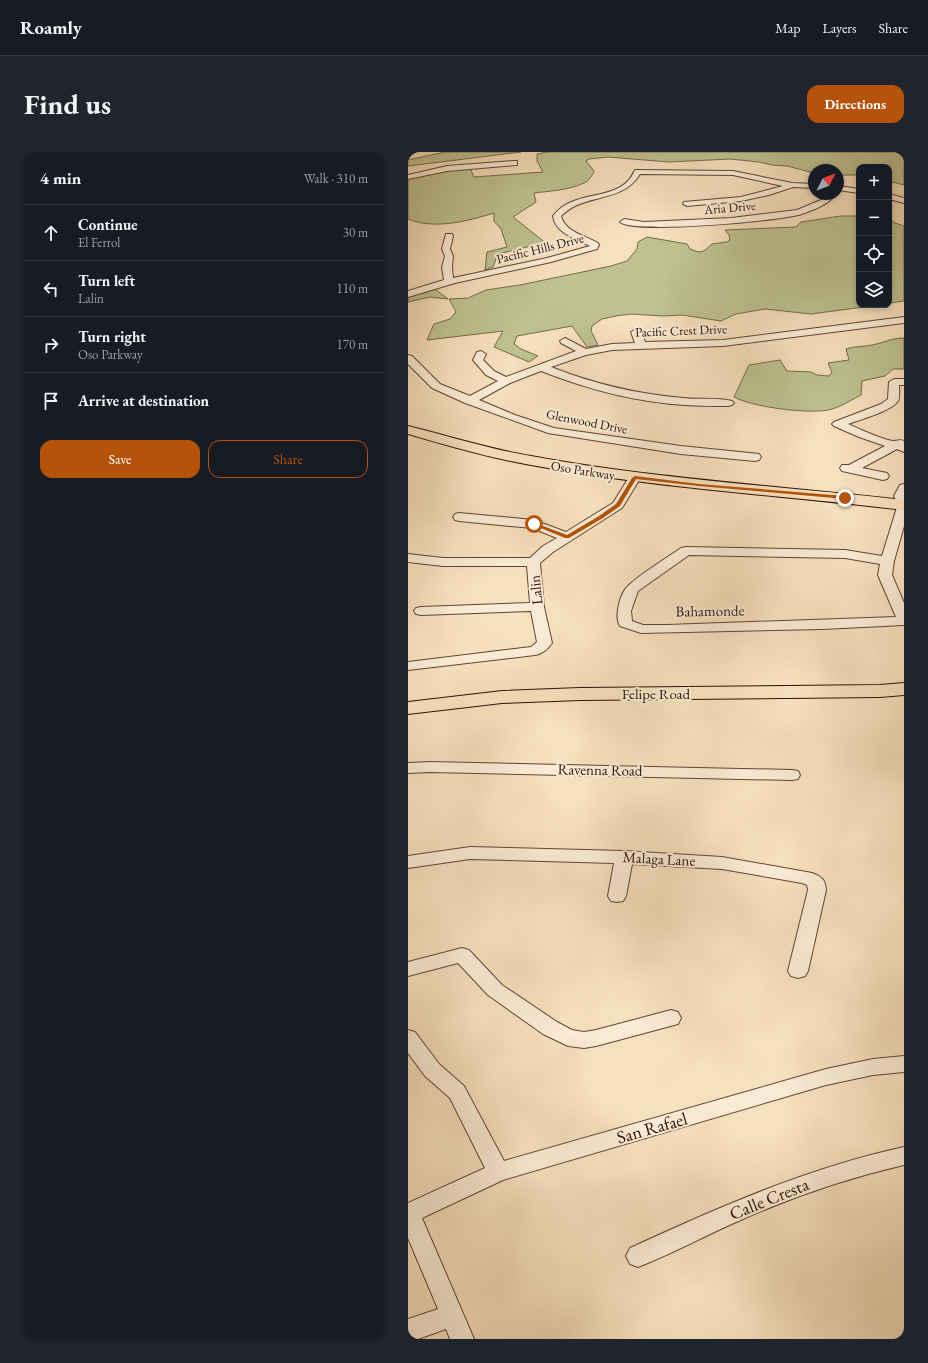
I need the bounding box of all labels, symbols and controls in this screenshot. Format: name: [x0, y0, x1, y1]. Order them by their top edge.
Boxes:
text: Roamly: [20, 15, 82, 40]
text: Map: [775, 19, 800, 37]
text: Layers: [822, 19, 857, 37]
text: Share: [879, 19, 908, 37]
button: Directions: [807, 85, 904, 123]
text: Find us: [24, 86, 111, 122]
north arrow: [808, 164, 844, 200]
map controls: [856, 164, 892, 308]
button: +: [856, 164, 892, 200]
text: 4 min: [40, 167, 81, 189]
text: Walk · 310 m: [304, 170, 368, 187]
street label: Aria Drive: [702, 197, 757, 218]
button: −: [856, 200, 892, 236]
text: Continue: [78, 215, 138, 234]
icon: ahead: [40, 222, 62, 244]
text: 30 m: [343, 224, 368, 241]
street label: Pacific Hills Drive: [495, 229, 586, 268]
text: El Ferrol: [78, 234, 120, 251]
button: locate: [856, 236, 892, 272]
text: Turn left: [78, 271, 135, 290]
button: layers: [856, 272, 892, 308]
icon: left: [40, 278, 62, 300]
text: 110 m: [337, 280, 368, 297]
text: Lalin: [78, 290, 104, 307]
street label: Pacific Crest Drive: [635, 320, 727, 341]
text: Turn right: [78, 327, 146, 346]
icon: right: [40, 334, 62, 356]
text: 170 m: [337, 336, 368, 353]
text: Oso Parkway: [78, 346, 143, 363]
icon: arrive: [40, 390, 62, 412]
text: Arrive at destination: [78, 391, 209, 410]
street label: Glenwood Drive: [545, 405, 629, 438]
button: Save: [40, 440, 200, 478]
button: Share: [208, 440, 368, 478]
street label: Oso Parkway: [550, 457, 617, 484]
route end: [836, 489, 854, 507]
route start: [525, 515, 543, 533]
street label: Lalin: [524, 574, 547, 606]
street label: Bahamonde: [675, 600, 745, 621]
street label: Felipe Road: [622, 684, 691, 703]
street label: Ravenna Road: [558, 759, 643, 780]
street label: Malaga Lane: [622, 847, 696, 870]
street label: San Rafael: [614, 1106, 690, 1149]
street label: Calle Cresta: [726, 1172, 813, 1225]

